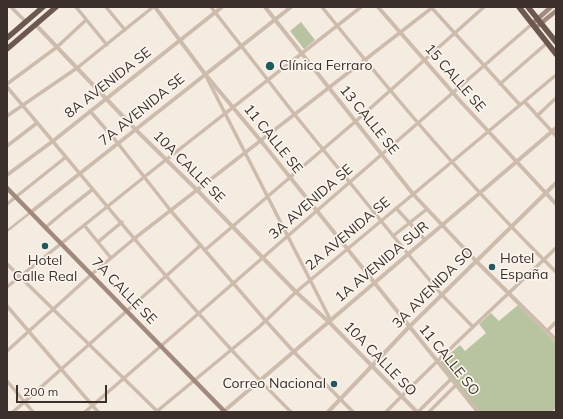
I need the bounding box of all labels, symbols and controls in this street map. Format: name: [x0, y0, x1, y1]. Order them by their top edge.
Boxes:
street label: 15 CALLE SE: [421, 41, 489, 115]
street label: 8A AVENIDA SE: [61, 44, 155, 122]
place label: Clínica Ferraro: [279, 58, 372, 74]
marker: Clínica Ferraro: [264, 60, 276, 72]
street label: 7A AVENIDA SE: [96, 70, 188, 150]
street label: 13 CALLE SE: [336, 82, 402, 158]
street label: 11 CALLE SE: [240, 101, 306, 177]
street label: 10A CALLE SE: [150, 128, 228, 206]
street label: 3A AVENIDA SE: [266, 161, 356, 243]
street label: 2A AVENIDA SE: [302, 194, 394, 274]
street label: 1A AVENIDA SUR: [332, 218, 432, 306]
marker: Hotel Calle Real: [40, 241, 50, 251]
street label: 3A AVENIDA SO: [389, 244, 477, 332]
place label: Hotel España: [500, 251, 548, 284]
place label: Hotel Calle Real: [13, 253, 77, 286]
street label: 7A CALLE SE: [88, 254, 160, 328]
marker: Hotel España: [487, 262, 497, 272]
street label: 10A CALLE SO: [340, 318, 420, 400]
street label: 11 CALLE SO: [415, 321, 483, 399]
place label: Correo Nacional: [223, 376, 326, 392]
scale bar: [18, 377, 109, 403]
marker: Correo Nacional: [329, 379, 339, 389]
text: 200 m: [23, 384, 58, 399]

